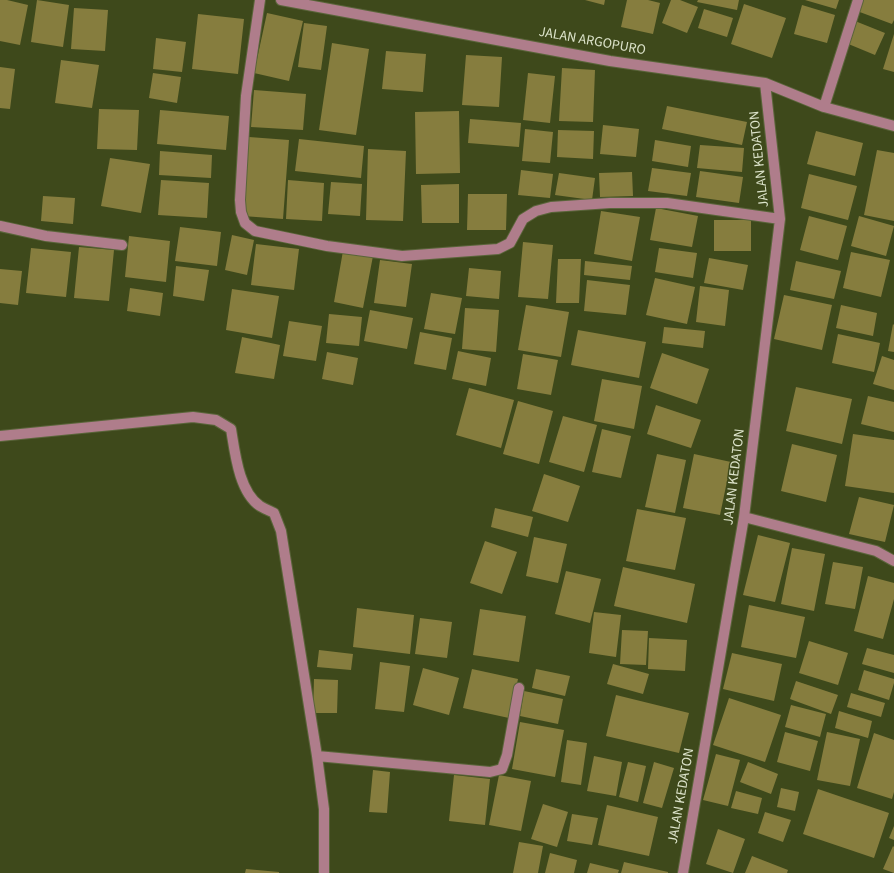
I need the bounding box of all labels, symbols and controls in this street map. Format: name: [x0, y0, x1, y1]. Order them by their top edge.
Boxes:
street label: JALAN ARGOPURO: [537, 24, 647, 60]
street label: JALAN KEDATON: [747, 110, 773, 208]
street label: JALAN KEDATON: [721, 428, 749, 526]
street label: JALAN KEDATON: [665, 747, 699, 845]

